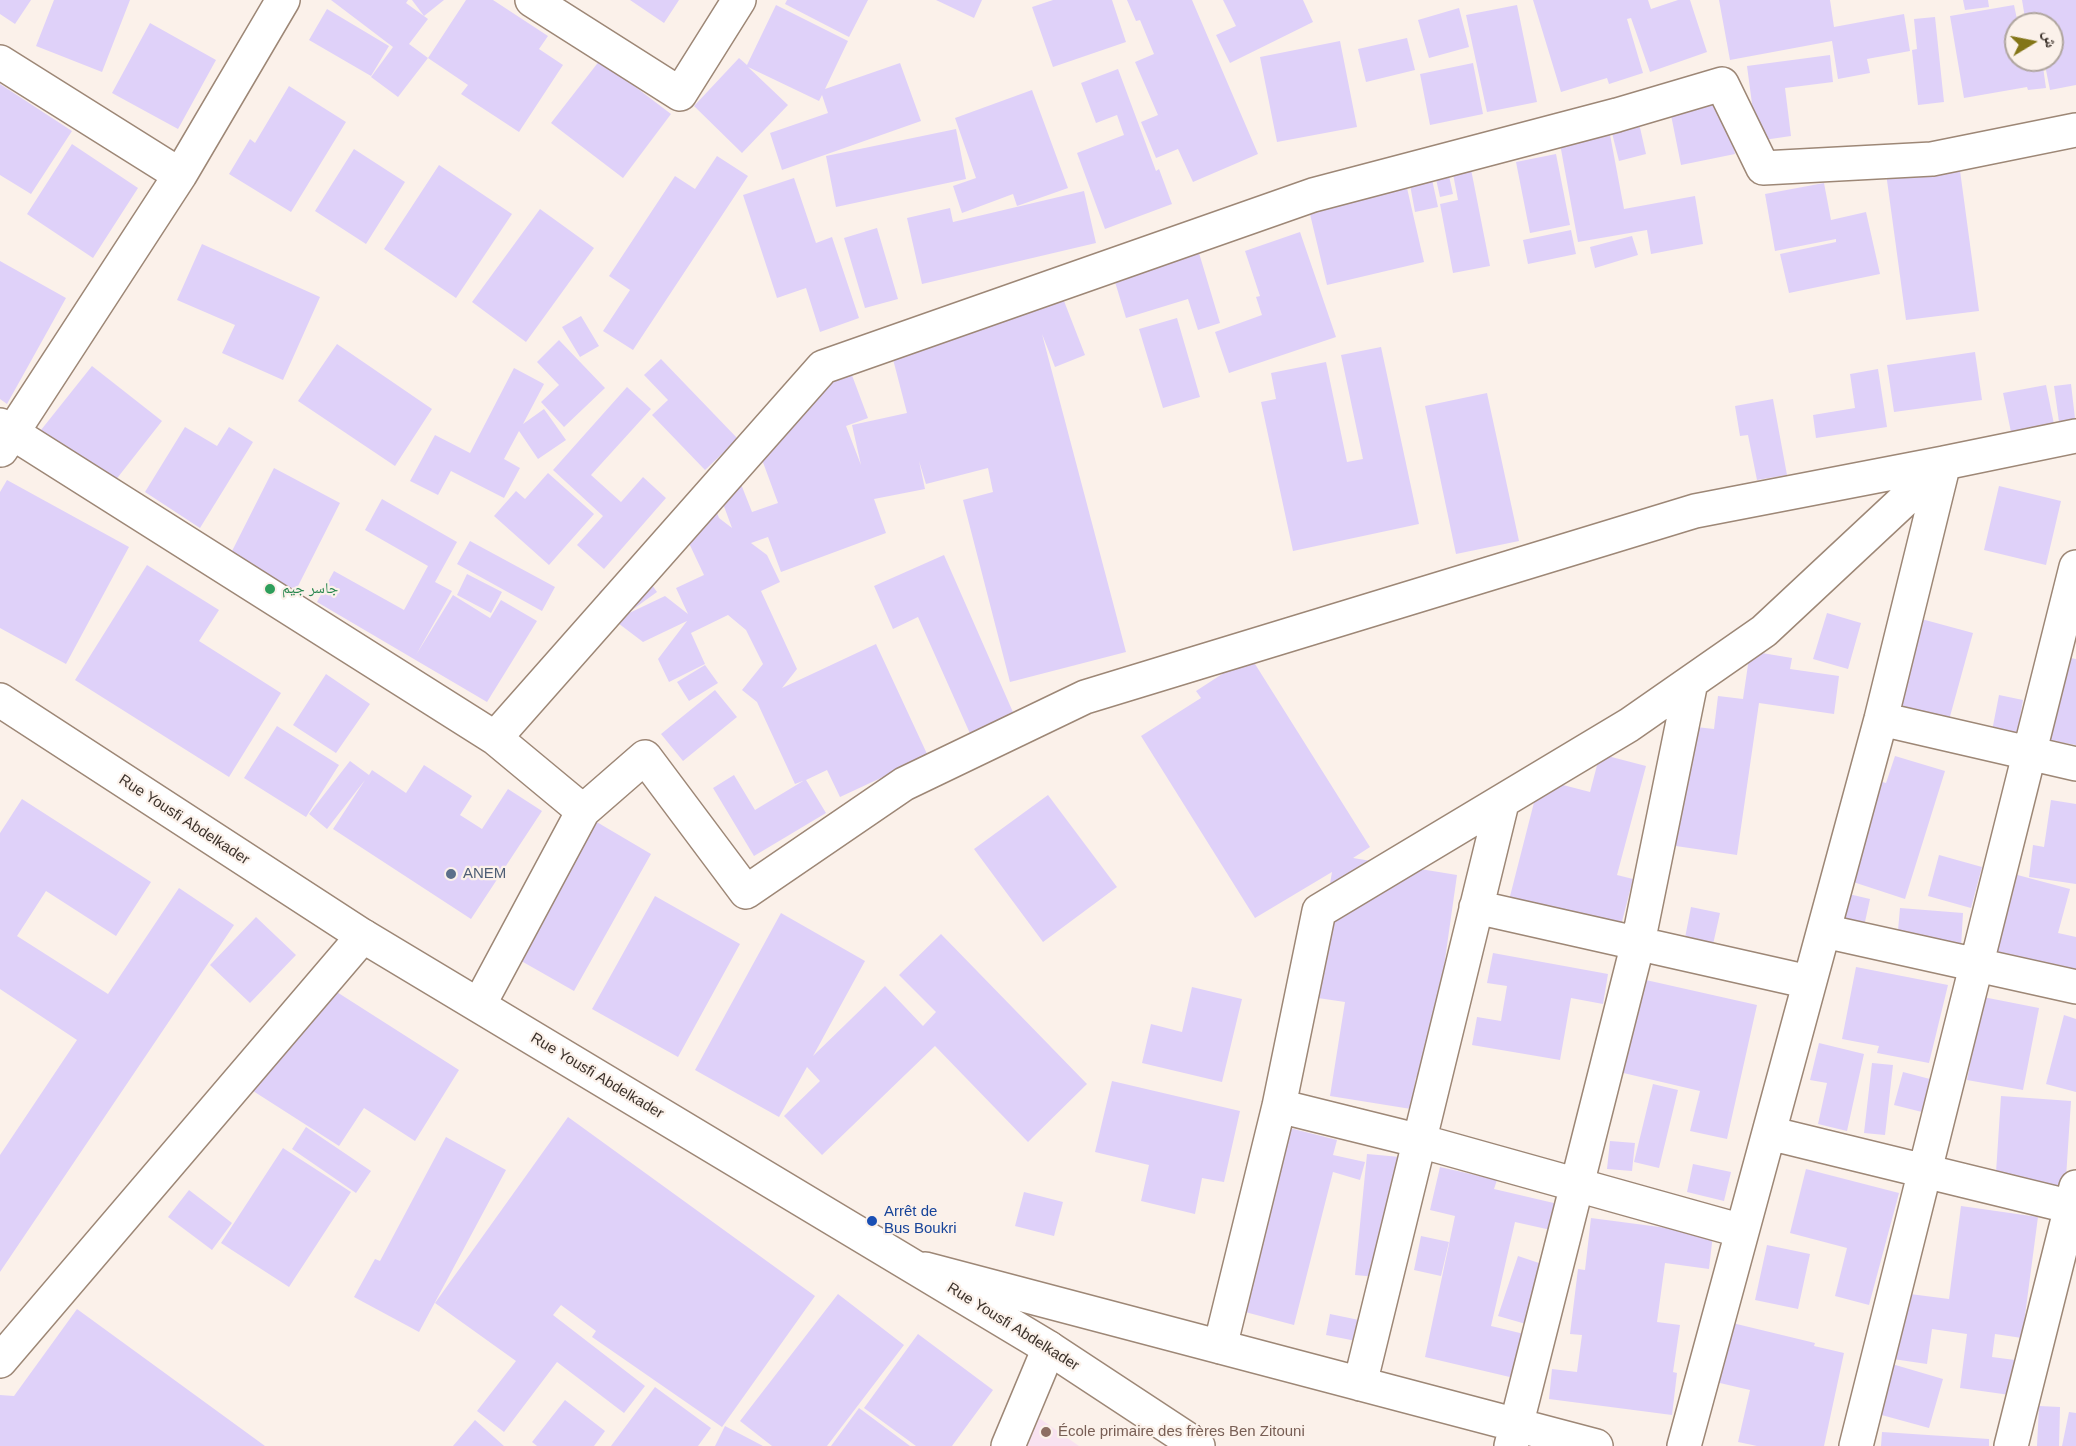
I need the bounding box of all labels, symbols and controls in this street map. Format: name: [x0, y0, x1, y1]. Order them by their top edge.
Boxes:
north arrow: [2004, 12, 2064, 72]
text: ش: [2040, 29, 2060, 49]
place label: جاسر جيم: [282, 580, 338, 598]
marker: جاسر جيم: [263, 582, 277, 596]
street label: Rue Yousfi Abdelkader: [115, 771, 253, 869]
place label: ANEM: [463, 865, 506, 883]
marker: ANEM: [444, 867, 458, 881]
street label: Rue Yousfi Abdelkader: [527, 1029, 667, 1123]
place label: Arrêt de Bus Boukri: [884, 1203, 957, 1238]
marker: Arrêt de Bus Boukri: [865, 1214, 879, 1228]
street label: Rue Yousfi Abdelkader: [944, 1279, 1082, 1375]
place label: École primaire des frères Ben Zitouni: [1058, 1423, 1305, 1441]
marker: École primaire des frères Ben Zitouni: [1039, 1425, 1053, 1439]

